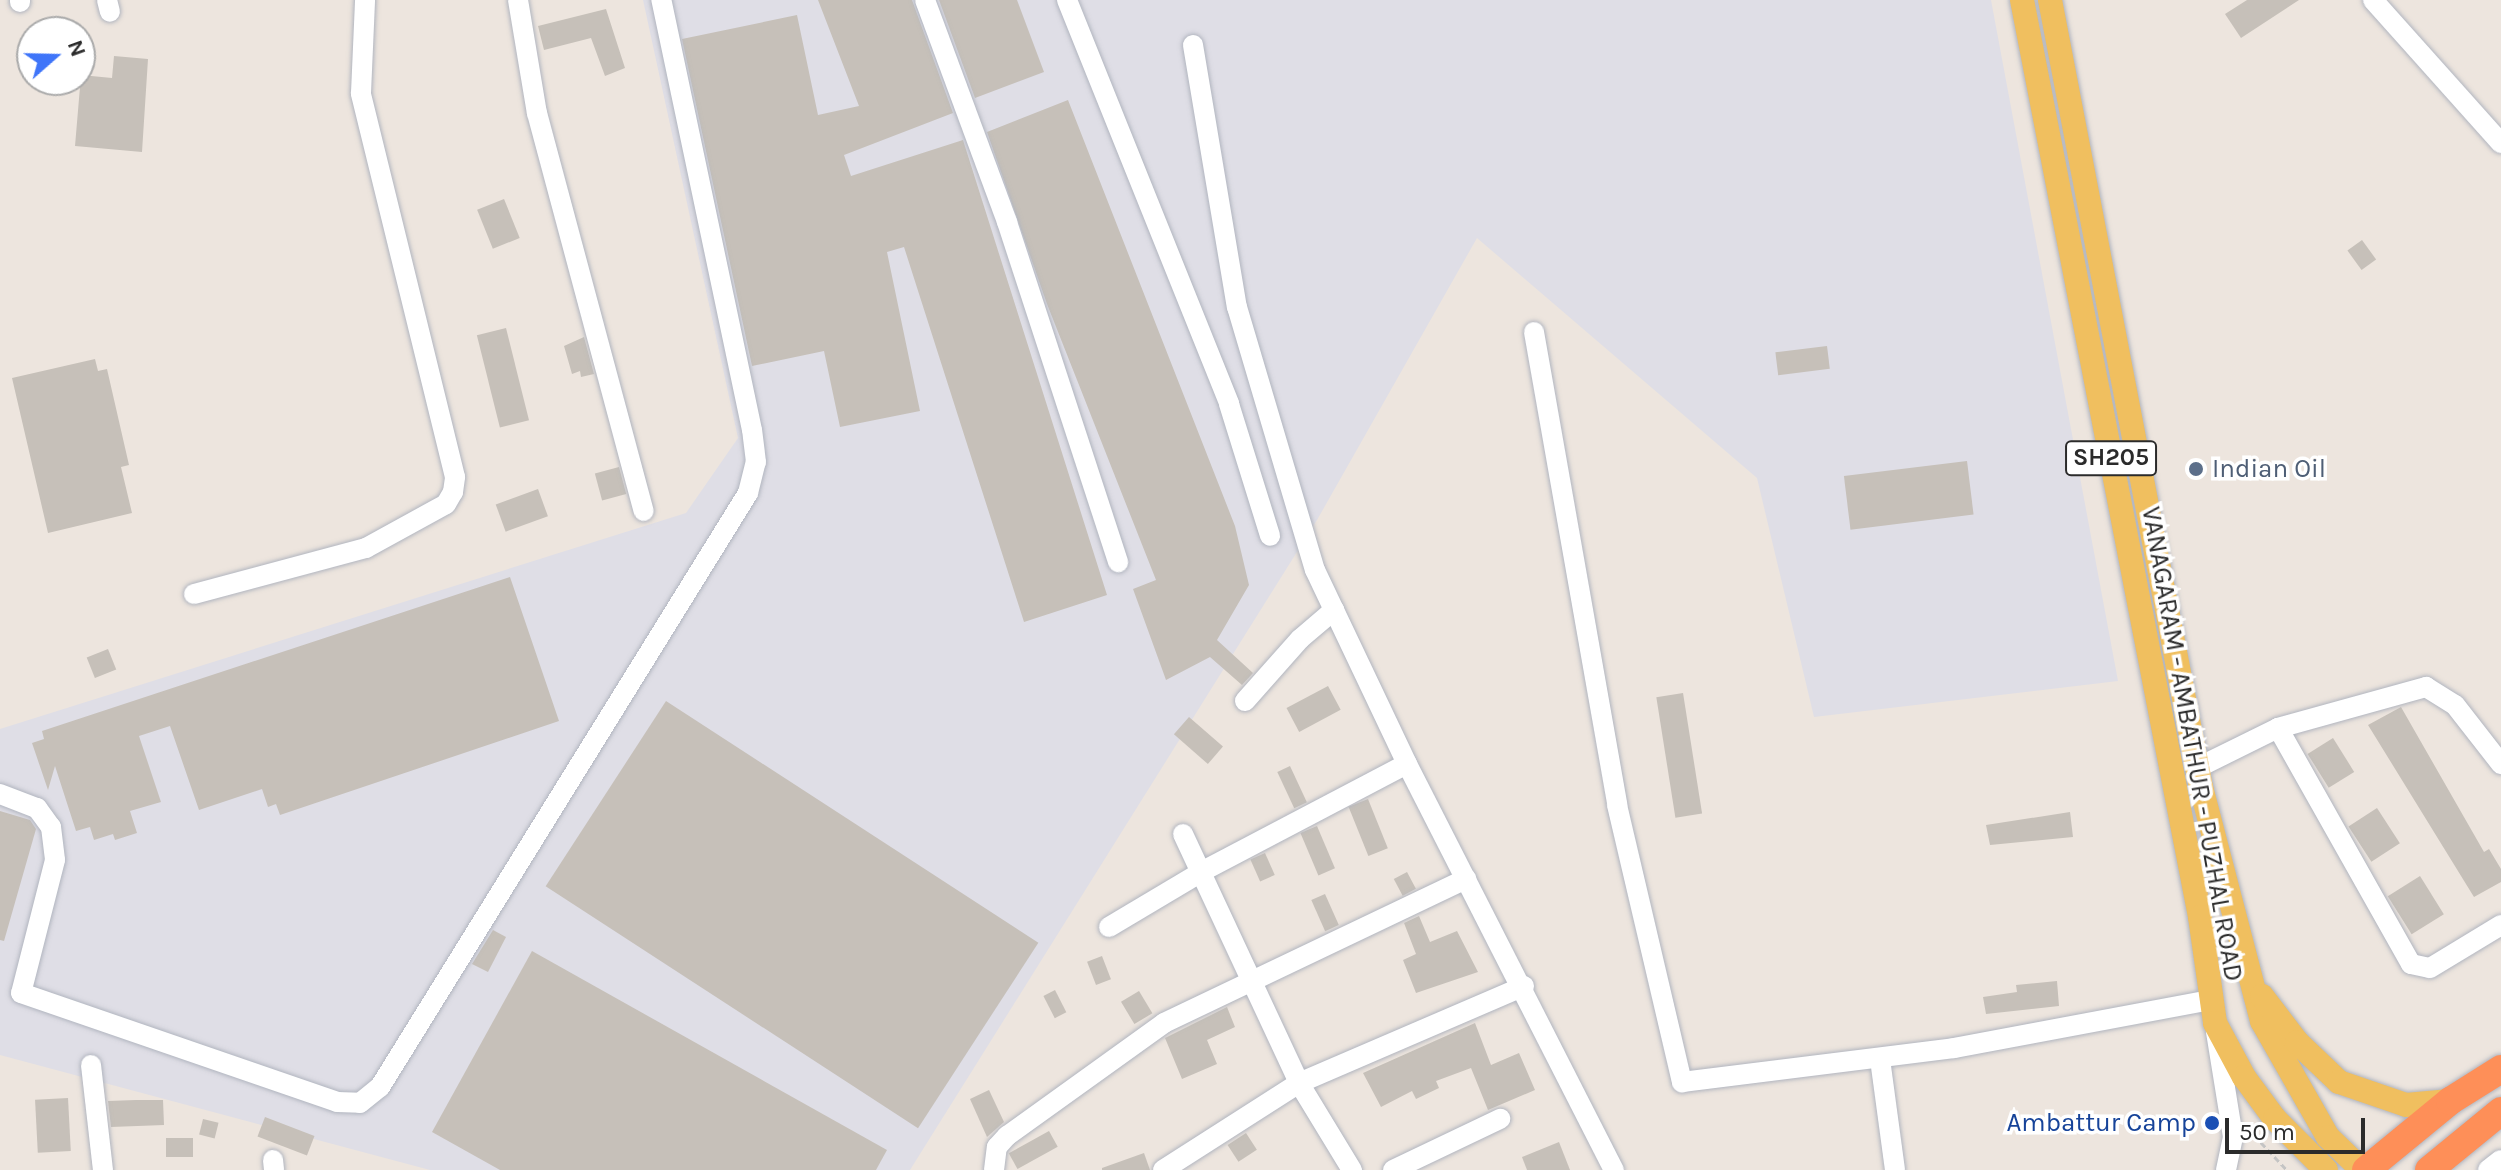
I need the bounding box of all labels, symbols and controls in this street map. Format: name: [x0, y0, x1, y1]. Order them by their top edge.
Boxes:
north arrow: [16, 16, 96, 96]
text: N: [62, 37, 92, 60]
road number: SH205: [2065, 438, 2157, 478]
place label: Indian Oil: [2212, 453, 2326, 485]
marker: Indian Oil: [2187, 460, 2205, 478]
street label: VANAGARAM - AMBATHUR - PUZHAL ROAD: [2135, 504, 2249, 984]
scale bar: [2229, 1102, 2369, 1152]
place label: Ambattur Camp: [2006, 1107, 2196, 1139]
marker: Ambattur Camp: [2203, 1114, 2221, 1132]
text: 50 m: [2239, 1118, 2295, 1146]

